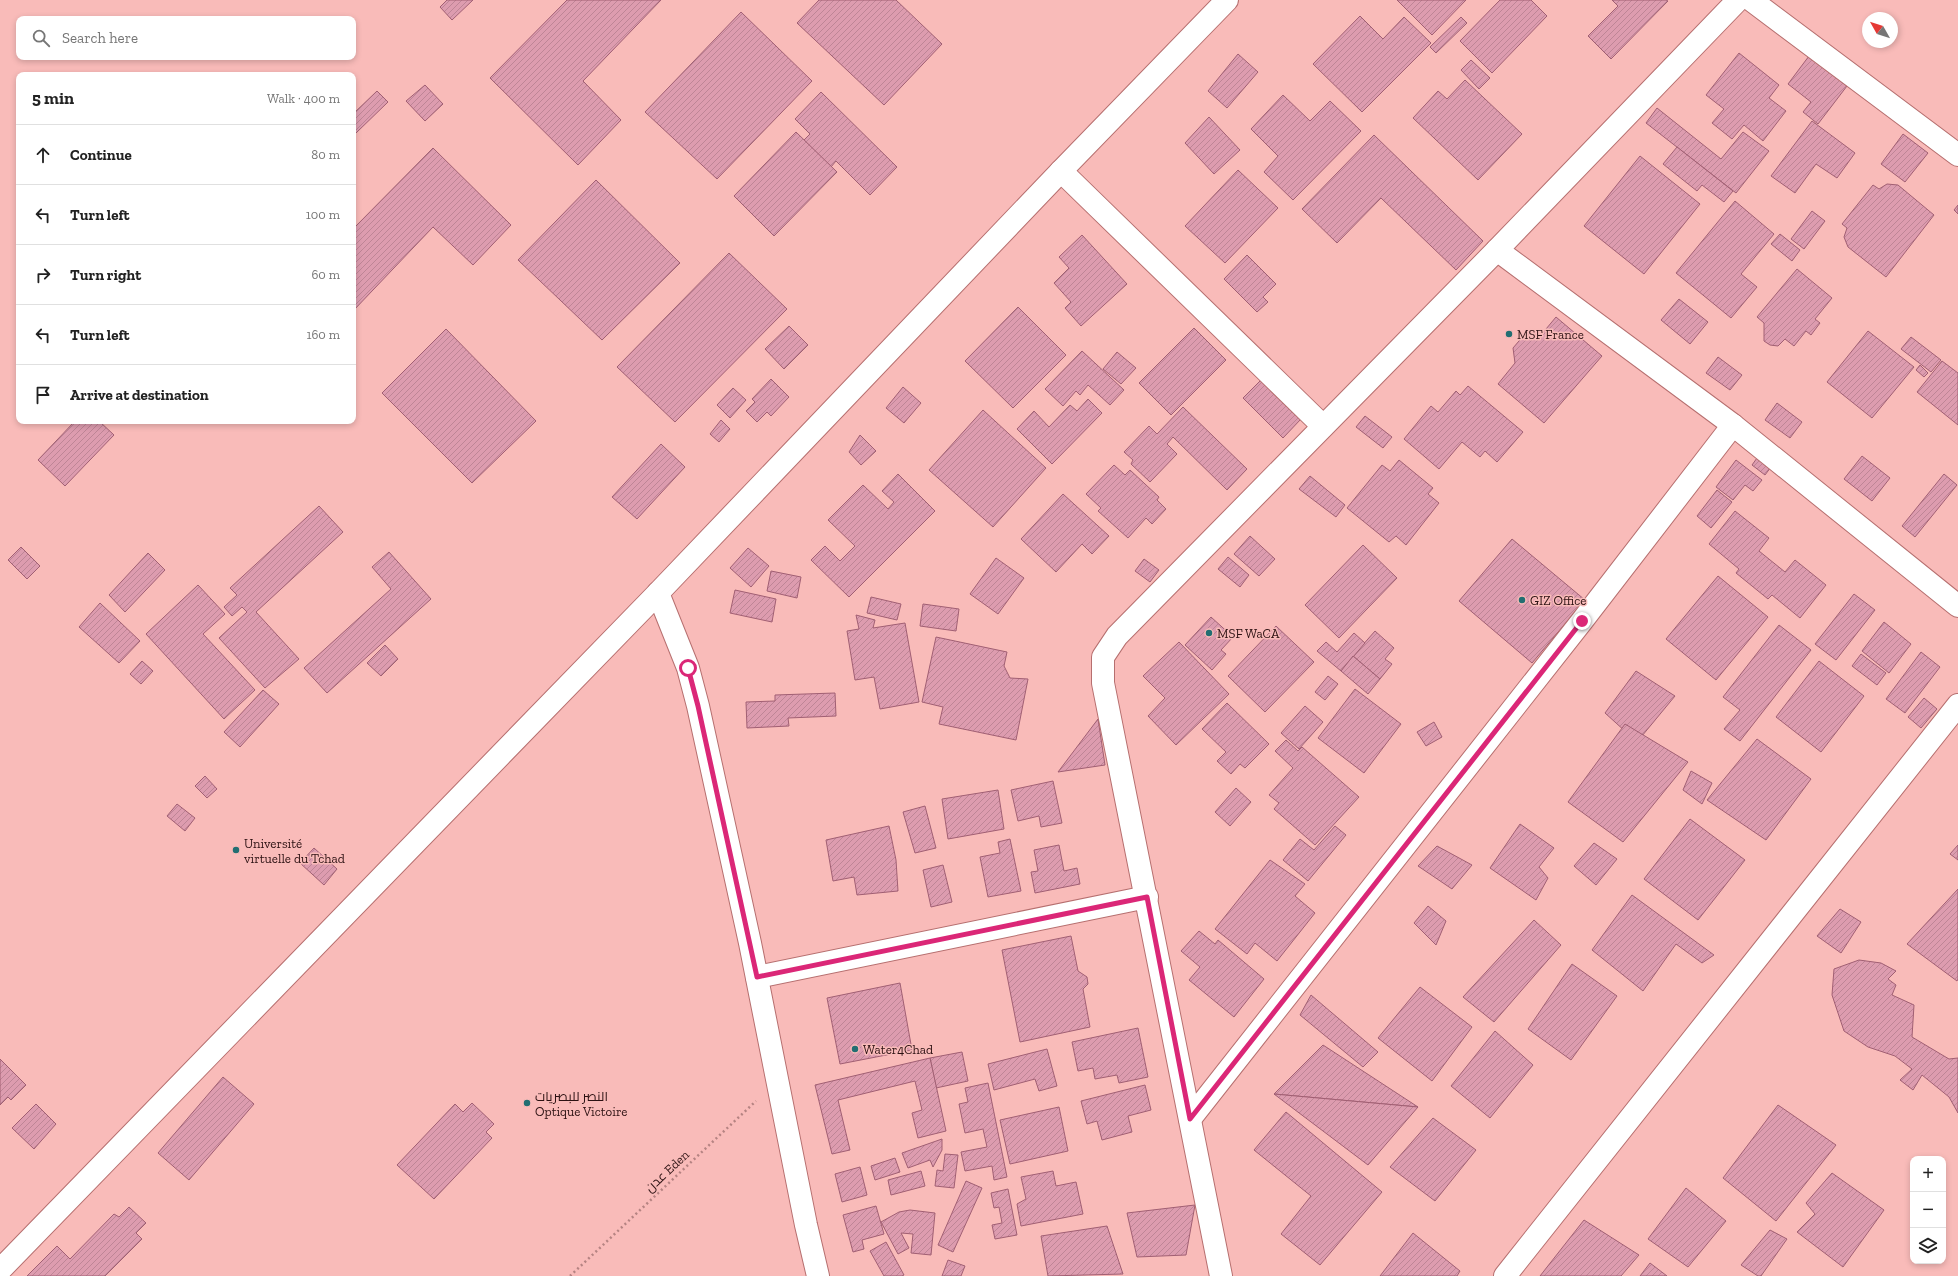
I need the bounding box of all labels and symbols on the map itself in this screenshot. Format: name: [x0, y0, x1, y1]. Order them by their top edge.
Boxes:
north arrow: [1862, 12, 1898, 48]
place label: MSF France: [1517, 327, 1584, 342]
marker: MSF France: [1504, 329, 1514, 339]
place label: GIZ Office: [1530, 593, 1586, 608]
marker: GIZ Office: [1517, 595, 1527, 605]
route end: [1573, 612, 1591, 630]
place label: MSF WaCA: [1217, 626, 1280, 641]
marker: MSF WaCA: [1204, 628, 1214, 638]
route start: [679, 659, 697, 677]
place label: Université virtuelle du Tchad: [244, 836, 345, 866]
marker: Université virtuelle du Tchad: [231, 845, 241, 855]
place label: Water4Chad: [863, 1042, 933, 1057]
marker: Water4Chad: [850, 1044, 860, 1054]
place label: النصر للبصريات Optique Victoire: [535, 1089, 627, 1119]
marker: النصر للبصريات Optique Victoire: [522, 1098, 532, 1108]
street label: عدن Eden: [642, 1147, 692, 1195]

